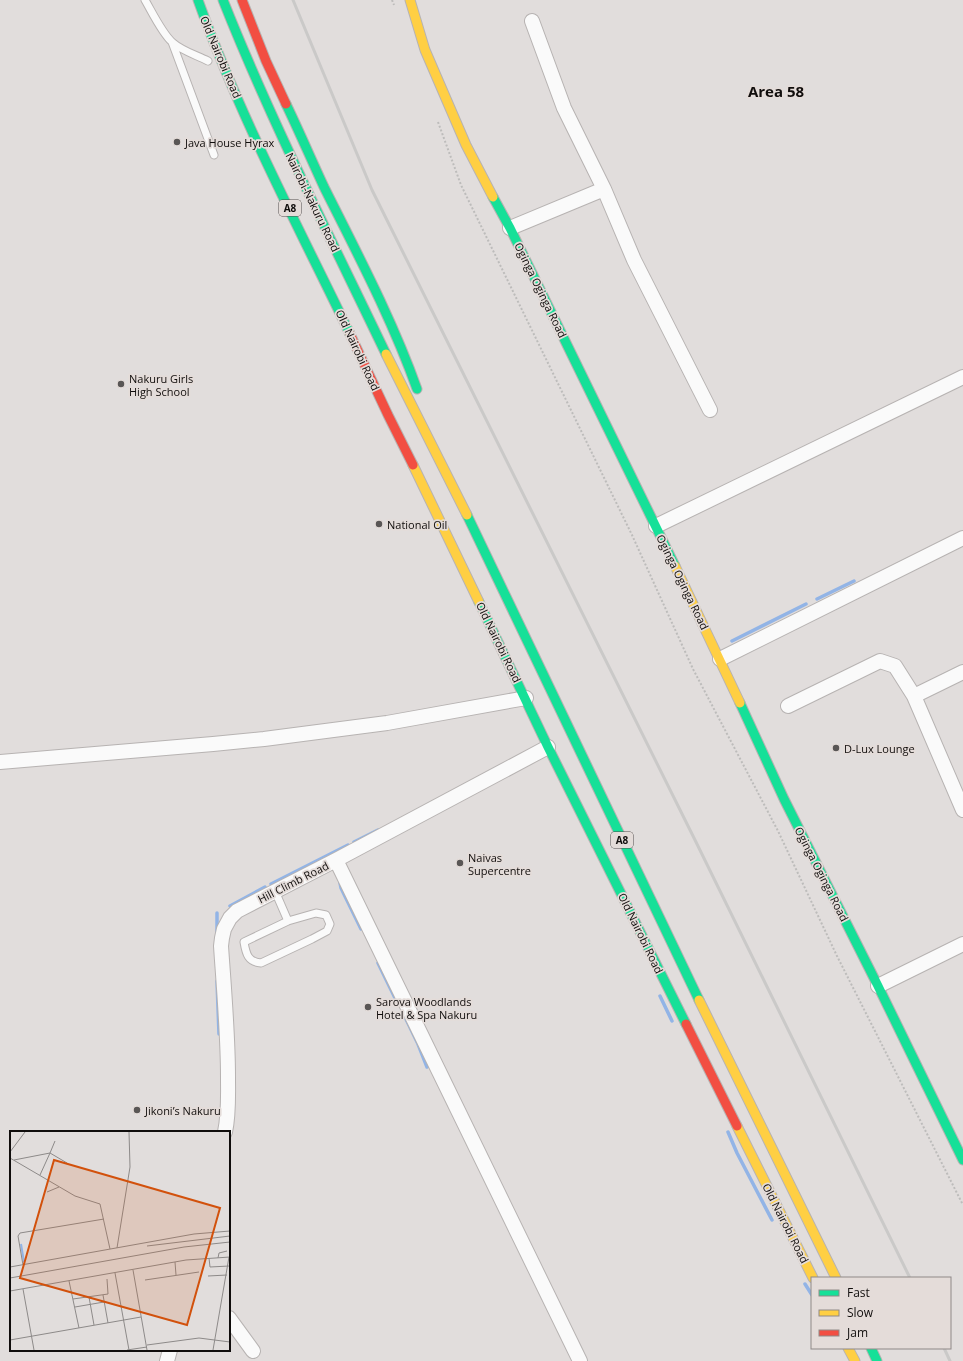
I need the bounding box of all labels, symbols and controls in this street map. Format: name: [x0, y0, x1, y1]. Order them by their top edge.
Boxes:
street label: Old Nairobi Road: [197, 14, 245, 100]
district label: Area 58: [748, 81, 804, 101]
place label: Java House Hyrax: [184, 135, 275, 150]
marker: Java House Hyrax: [172, 137, 182, 147]
street label: Nairobi-Nakuru Road: [282, 150, 344, 254]
road number: A8: [279, 200, 301, 216]
street label: Oginga Oginga Road: [511, 240, 571, 340]
street label: Old Nairobi Road: [333, 307, 383, 393]
place label: Nakuru Girls High School: [129, 371, 193, 399]
marker: Nakuru Girls High School: [116, 379, 126, 389]
place label: National Oil: [387, 517, 447, 532]
marker: National Oil: [374, 519, 384, 529]
street label: Oginga Oginga Road: [653, 532, 713, 632]
street label: Old Nairobi Road: [473, 599, 525, 685]
place label: D-Lux Lounge: [844, 741, 915, 756]
marker: D-Lux Lounge: [831, 743, 841, 753]
street label: Oginga Oginga Road: [792, 824, 852, 924]
road number: A8: [611, 832, 633, 848]
place label: Naivas Supercentre: [468, 850, 531, 878]
street label: Hill Climb Road: [255, 858, 331, 906]
marker: Naivas Supercentre: [455, 858, 465, 868]
street label: Old Nairobi Road: [615, 890, 667, 976]
place label: Sarova Woodlands Hotel & Spa Nakuru: [376, 994, 477, 1022]
marker: Sarova Woodlands Hotel & Spa Nakuru: [363, 1002, 373, 1012]
place label: Jikoni’s Nakuru: [144, 1103, 221, 1118]
marker: Jikoni’s Nakuru: [132, 1105, 142, 1115]
inset map: [10, 1131, 230, 1351]
street label: Old Nairobi Road: [759, 1180, 813, 1266]
legend: [811, 1277, 951, 1349]
text: Fast: [847, 1284, 870, 1301]
text: Slow: [847, 1304, 874, 1321]
text: Jam: [846, 1324, 868, 1341]

